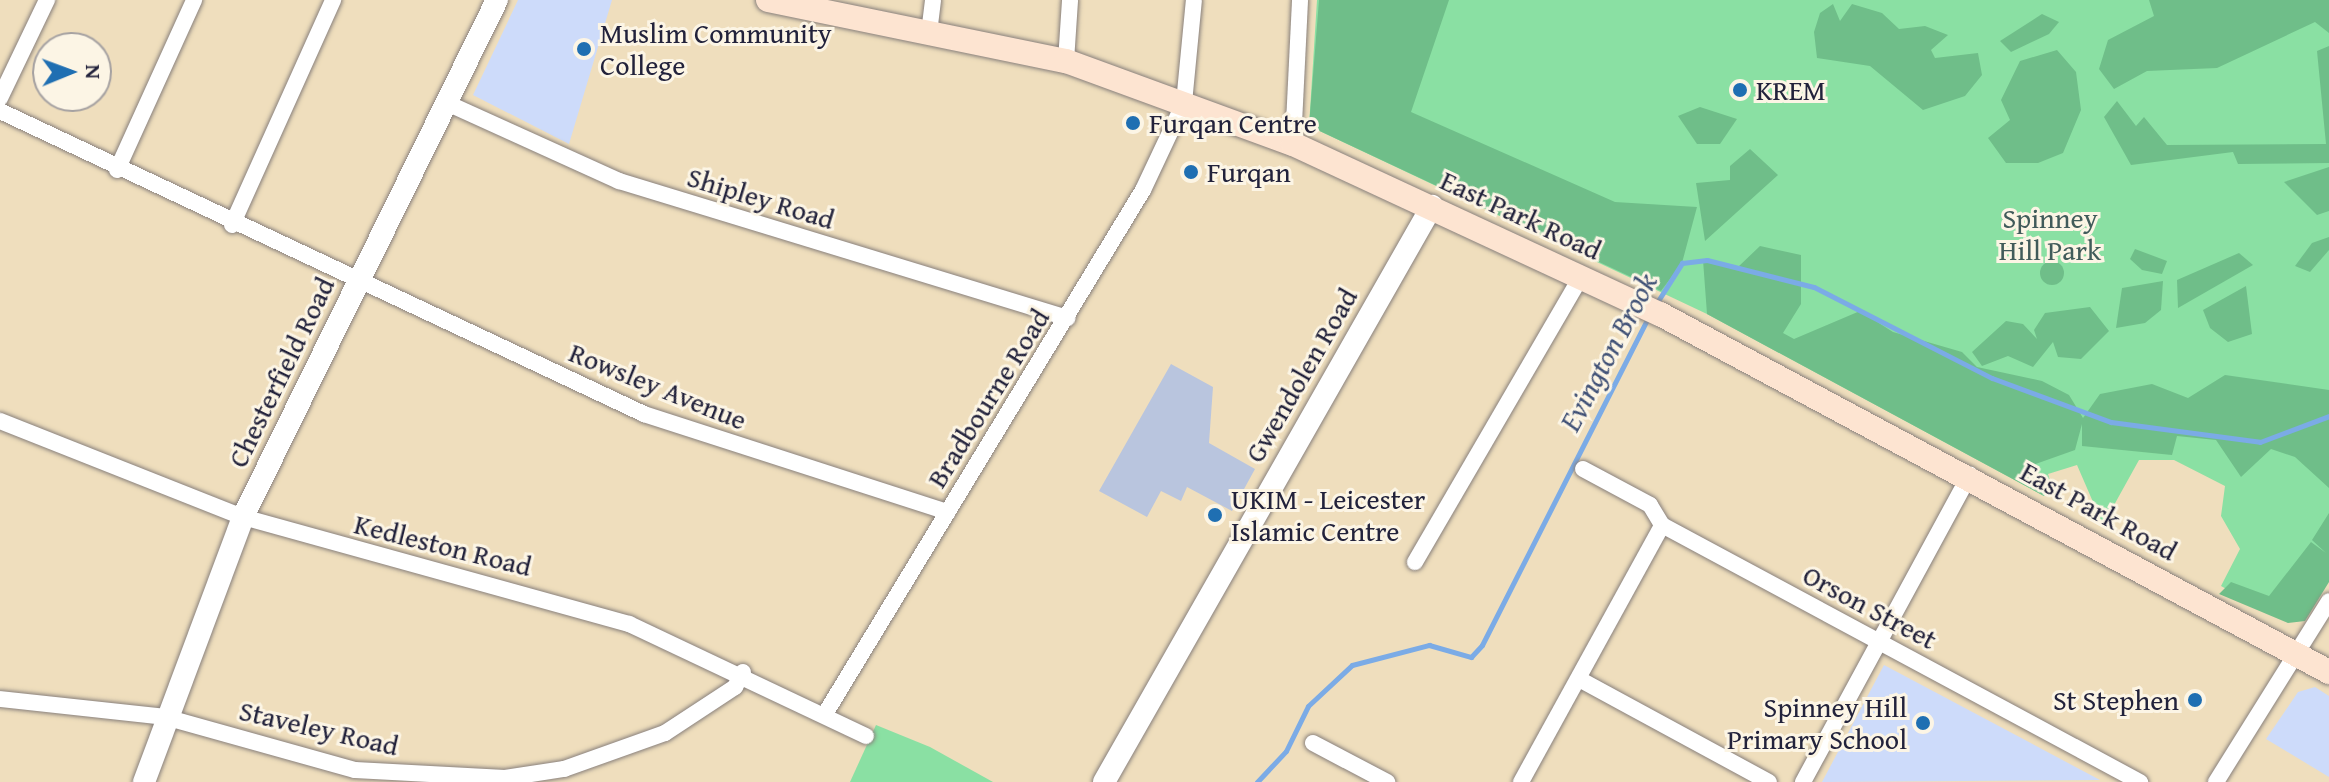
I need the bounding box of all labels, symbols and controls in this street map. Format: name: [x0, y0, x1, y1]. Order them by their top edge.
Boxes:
place label: Muslim Community College: [600, 16, 832, 82]
north arrow: [32, 32, 112, 112]
marker: Muslim Community College: [575, 40, 593, 58]
text: N: [78, 64, 110, 79]
place label: KREM: [1756, 73, 1826, 107]
marker: KREM: [1731, 81, 1749, 99]
place label: Furqan Centre: [1149, 106, 1317, 140]
marker: Furqan Centre: [1124, 114, 1142, 132]
place label: Furqan: [1207, 155, 1291, 189]
street label: Shipley Road: [683, 160, 839, 236]
marker: Furqan: [1182, 163, 1200, 181]
street label: East Park Road: [1435, 163, 1607, 267]
park label: Spinney Hill Park: [1999, 201, 2101, 267]
water label: Evington Brook: [1551, 267, 1665, 437]
street label: Chesterfield Road: [220, 271, 342, 473]
street label: Gwendolen Road: [1238, 282, 1364, 468]
street label: Bradbourne Road: [920, 302, 1056, 494]
street label: Rowsley Avenue: [564, 335, 752, 437]
street label: East Park Road: [2015, 454, 2183, 568]
place label: UKIM - Leicester Islamic Centre: [1231, 482, 1425, 548]
marker: UKIM - Leicester Islamic Centre: [1206, 506, 1224, 524]
street label: Kedleston Road: [351, 507, 535, 583]
street label: Orson Street: [1797, 558, 1943, 656]
place label: St Stephen: [2053, 683, 2179, 717]
place label: Spinney Hill Primary School: [1727, 690, 1907, 756]
marker: St Stephen: [2186, 691, 2204, 709]
street label: Staveley Road: [236, 693, 402, 763]
marker: Spinney Hill Primary School: [1914, 714, 1932, 732]

